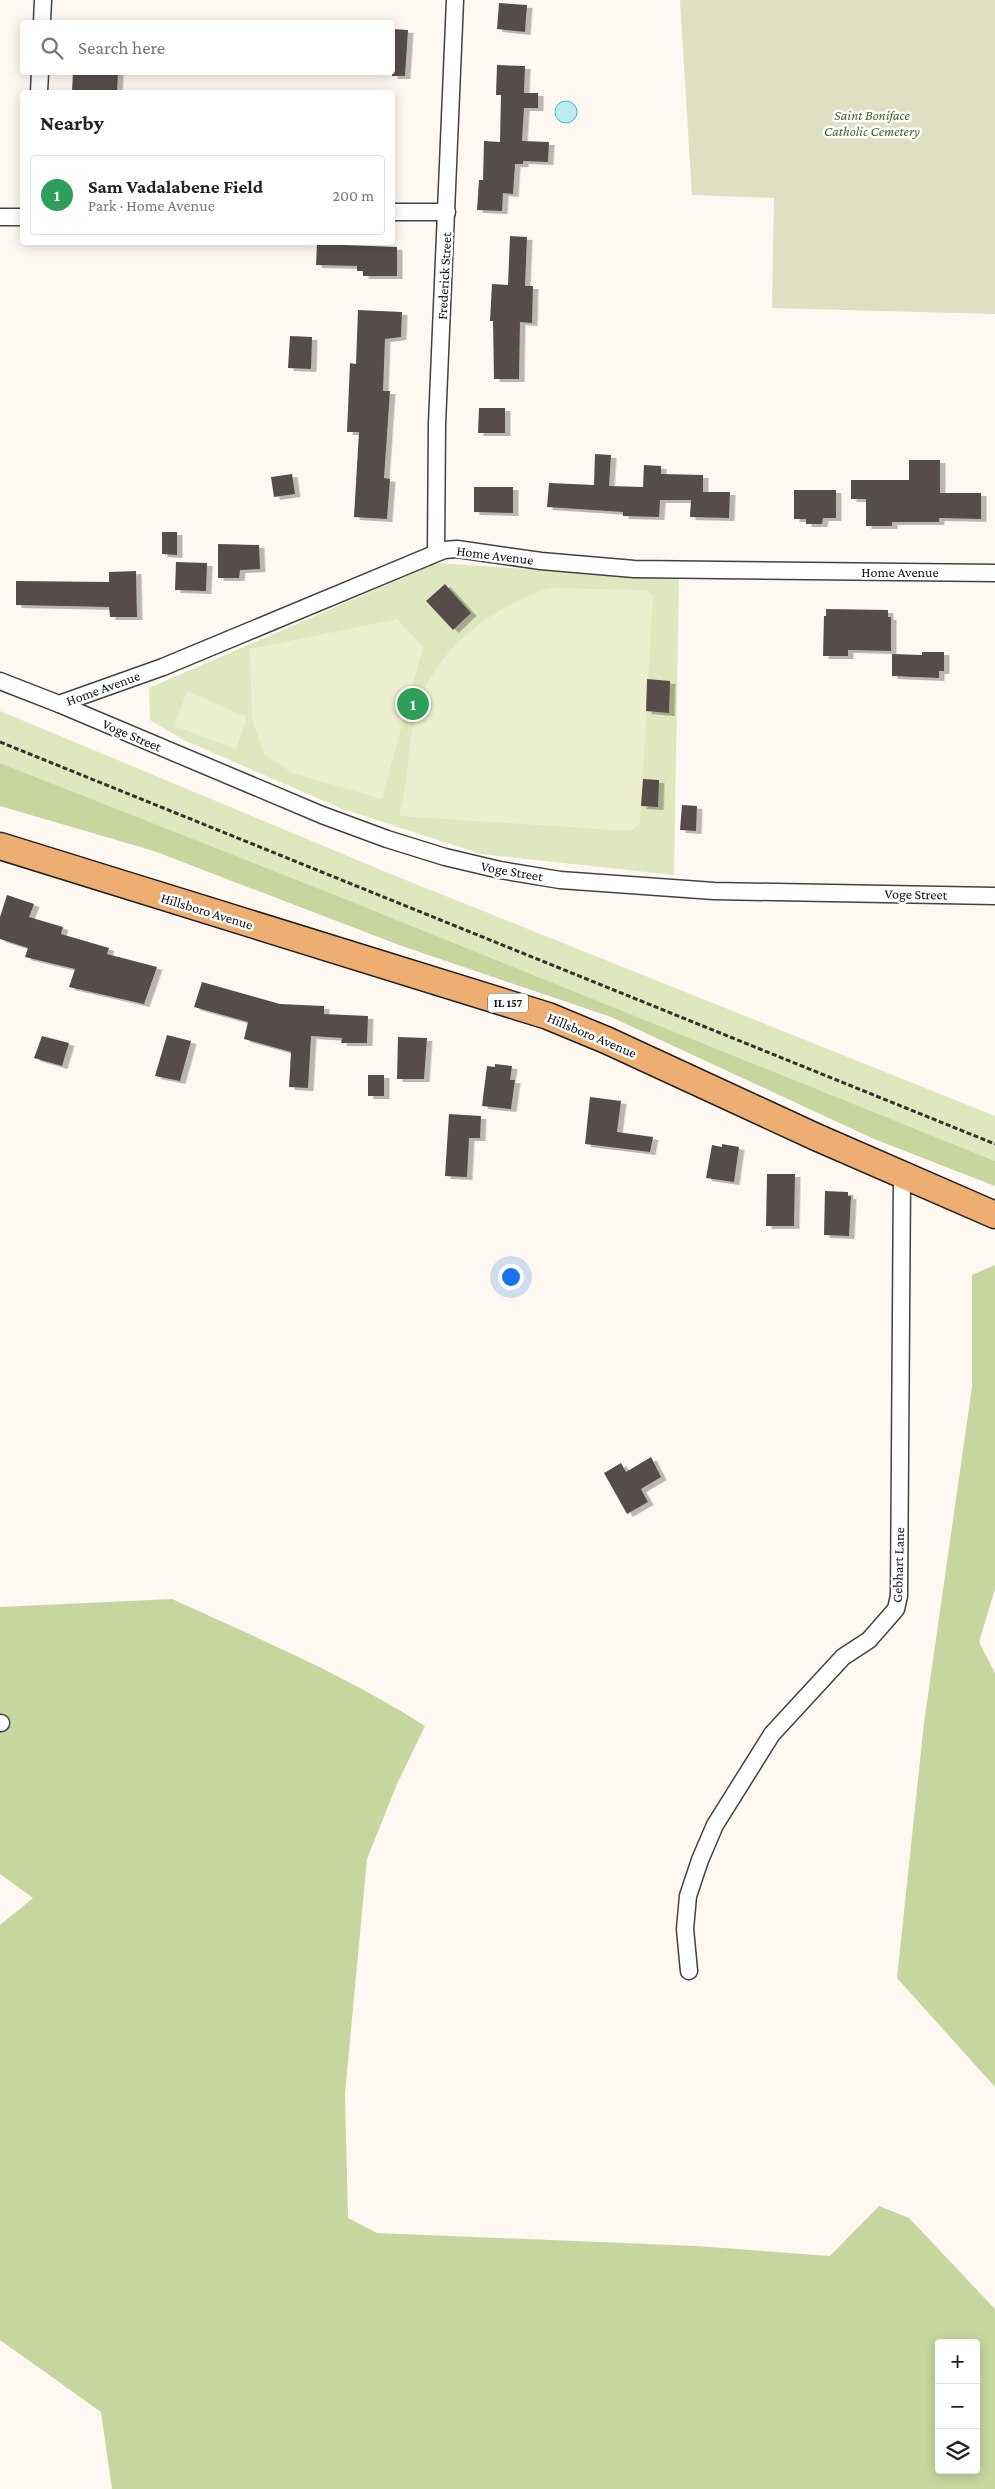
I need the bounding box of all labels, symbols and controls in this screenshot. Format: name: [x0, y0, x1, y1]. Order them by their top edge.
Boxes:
search box: [20, 20, 395, 75]
icon: search: [38, 34, 66, 62]
text: Search here: [78, 37, 165, 58]
park label: Saint Boniface Catholic Cemetery: [824, 107, 920, 139]
text: Nearby: [40, 111, 104, 135]
text: Sam Vadalabene Field: [88, 176, 263, 197]
text: 1: [54, 187, 60, 204]
text: 200 m: [332, 187, 374, 204]
text: Park · Home Avenue: [88, 197, 215, 214]
street label: Frederick Street: [434, 231, 454, 320]
street label: Home Avenue: [456, 542, 534, 568]
street label: Home Avenue: [861, 564, 939, 580]
street label: Home Avenue: [64, 667, 142, 709]
pin: 1: [397, 685, 429, 723]
street label: Voge Street: [100, 715, 164, 755]
street label: Voge Street: [480, 858, 545, 884]
street label: Voge Street: [885, 885, 948, 903]
street label: Hillsboro Avenue: [159, 889, 255, 933]
road number: IL 157: [488, 994, 528, 1012]
street label: Hillsboro Avenue: [545, 1009, 639, 1061]
your location: [498, 1264, 524, 1290]
street label: Gebhart Lane: [889, 1527, 907, 1603]
map controls: [935, 2339, 980, 2474]
button: +: [935, 2339, 980, 2384]
button: −: [935, 2384, 980, 2429]
button: layers: [935, 2429, 980, 2474]

